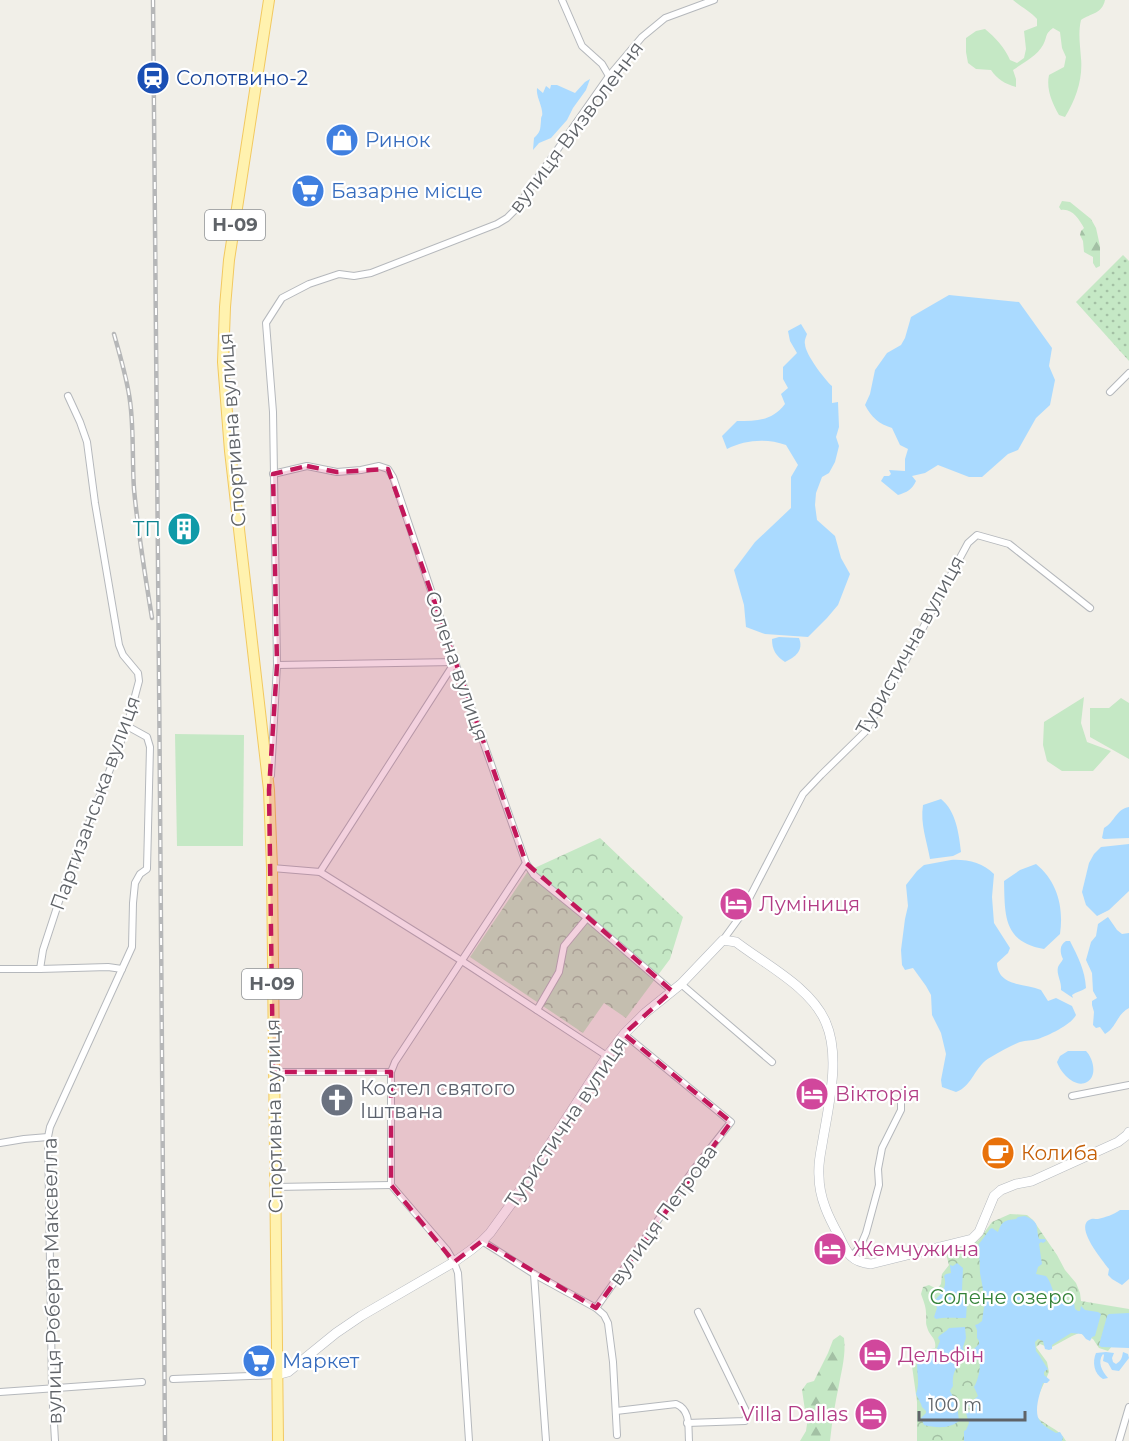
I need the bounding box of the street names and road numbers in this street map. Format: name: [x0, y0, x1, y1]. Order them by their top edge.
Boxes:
street label: вулиця Визволення: [504, 36, 648, 218]
road number: Н-09: [205, 210, 265, 240]
street label: Спортивна вулиця: [213, 332, 251, 528]
street label: Туристична вулиця: [851, 551, 969, 739]
street label: Солена вулиця: [420, 588, 494, 744]
street label: Партизанська вулиця: [45, 692, 145, 914]
road number: Н-09: [242, 969, 302, 999]
street label: Спортивна вулиця: [260, 1018, 288, 1214]
street label: Туристична вулиця: [500, 1032, 632, 1212]
street label: вулиця Роберта Максвелла: [37, 1137, 67, 1425]
street label: вулиця Петрова: [604, 1140, 722, 1290]

